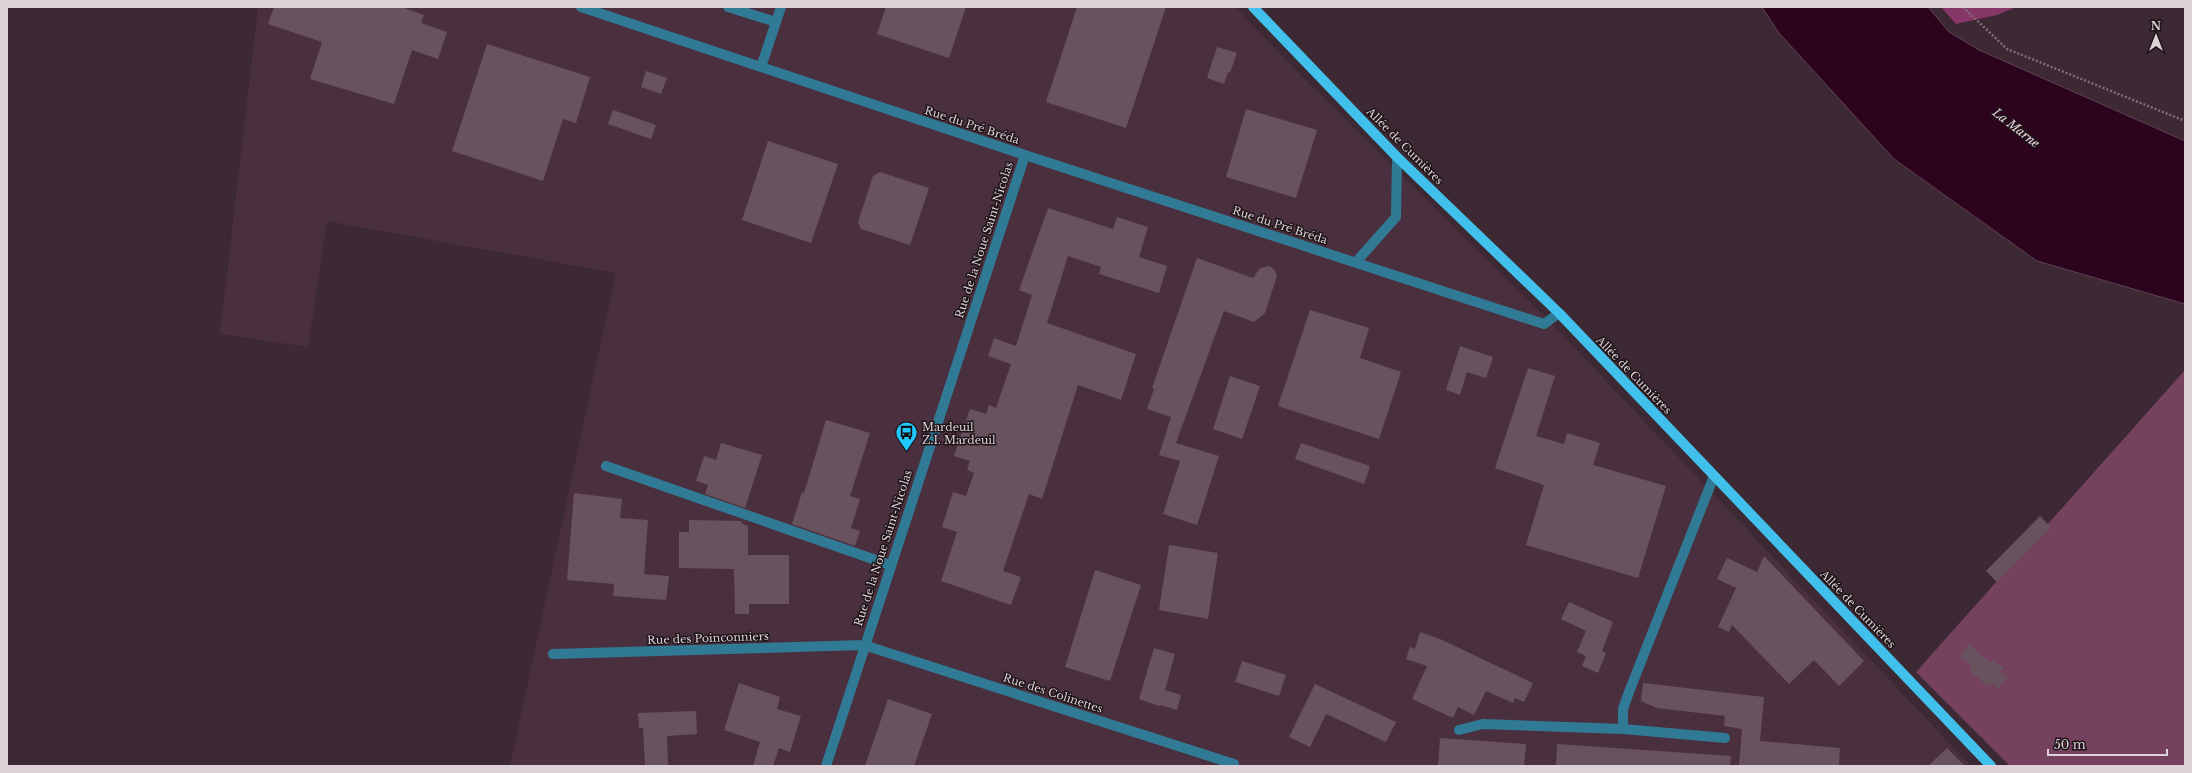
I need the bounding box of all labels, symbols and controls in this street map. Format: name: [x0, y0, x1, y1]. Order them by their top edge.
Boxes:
north arrow: [2136, 16, 2176, 56]
text: N: [2151, 19, 2162, 33]
street label: Rue du Pré Bréda: [923, 103, 1022, 147]
street label: Allée de Cumières: [1363, 104, 1446, 187]
water label: La Marne: [1989, 104, 2043, 151]
street label: Rue de la Noue Saint-Nicolas: [952, 160, 1016, 320]
street label: Rue du Pré Bréda: [1231, 203, 1330, 247]
street label: Allée de Cumières: [1593, 332, 1675, 417]
bus stop icon: Mardeuil Z.I. Mardeuil: [893, 420, 919, 453]
place label: Mardeuil Z.I. Mardeuil: [922, 420, 996, 447]
street label: Rue de la Noue Saint-Nicolas: [851, 468, 915, 628]
street label: Allée de Cumières: [1817, 566, 1899, 651]
street label: Rue des Poinconniers: [647, 629, 769, 647]
street label: Rue des Colinettes: [1001, 670, 1105, 716]
scale bar: [2048, 731, 2167, 757]
text: 50 m: [2054, 737, 2086, 752]

